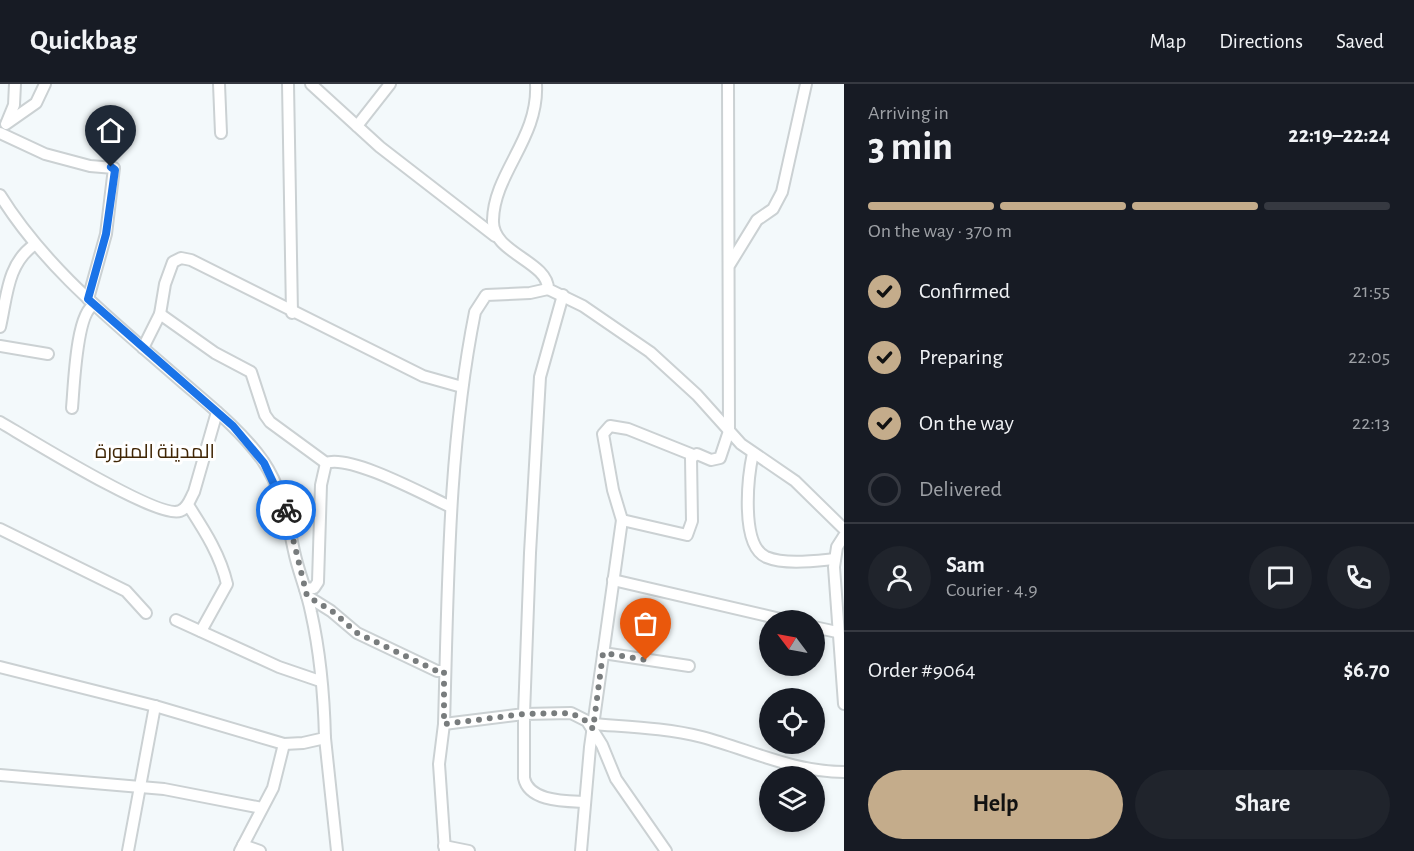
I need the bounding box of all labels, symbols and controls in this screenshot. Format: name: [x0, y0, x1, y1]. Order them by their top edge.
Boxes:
text: Quickbag: [30, 27, 137, 55]
text: Map: [1150, 31, 1186, 52]
text: Directions: [1219, 31, 1303, 52]
text: Saved: [1336, 31, 1384, 52]
text: Arriving in: [868, 103, 949, 123]
pin: [85, 105, 136, 167]
icon: home: [94, 114, 127, 147]
text: 22:19–22:24: [1288, 124, 1390, 146]
text: 3 min: [868, 128, 953, 167]
text: On the way · 370 m: [868, 221, 1012, 241]
icon: check: [868, 275, 901, 308]
text: Confirmed: [919, 280, 1010, 302]
text: 21:55: [1353, 281, 1390, 301]
icon: check: [868, 341, 901, 374]
text: Preparing: [919, 346, 1003, 368]
text: 22:05: [1348, 347, 1390, 367]
icon: check: [868, 407, 901, 440]
text: On the way: [919, 412, 1014, 434]
text: 22:13: [1352, 413, 1390, 433]
district label: المدينة المنورة: [95, 442, 215, 463]
text: Delivered: [919, 478, 1002, 500]
courier: [256, 480, 316, 540]
icon: bike: [270, 494, 303, 527]
button: person: [868, 546, 931, 609]
button: chat: [1249, 546, 1312, 609]
button: phone: [1327, 546, 1390, 609]
text: Sam: [946, 554, 985, 576]
text: Courier · 4.9: [946, 580, 1038, 600]
pin: [620, 598, 671, 660]
icon: bag: [629, 607, 662, 640]
north arrow: [759, 610, 825, 676]
map controls: [759, 610, 825, 832]
text: Order #9064: [868, 659, 976, 681]
text: $6.70: [1343, 659, 1390, 681]
button: locate: [759, 688, 825, 754]
button: layers: [759, 766, 825, 832]
button: Help: [868, 770, 1123, 839]
button: Share: [1135, 770, 1390, 839]

